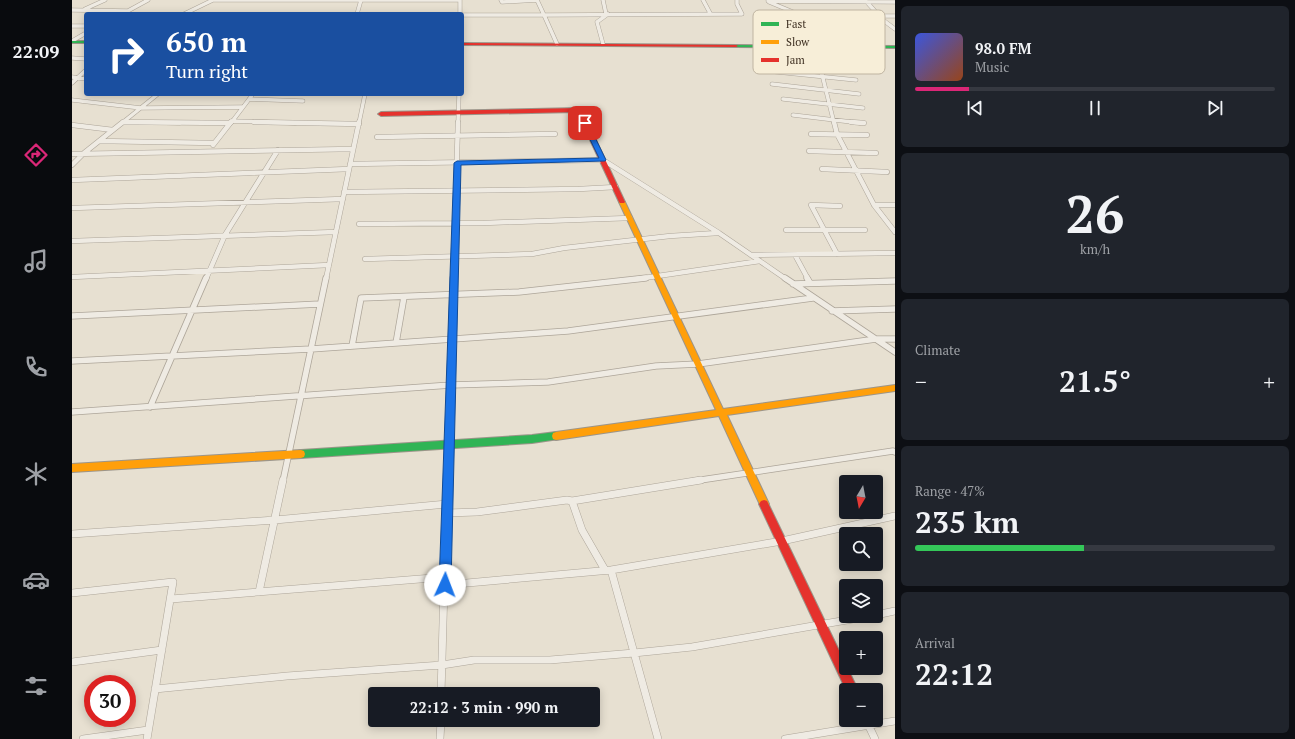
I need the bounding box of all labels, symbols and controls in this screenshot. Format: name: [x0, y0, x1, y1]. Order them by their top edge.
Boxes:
legend: [753, 10, 885, 74]
text: Fast: [786, 17, 806, 31]
text: 650 m: [166, 23, 247, 60]
icon: right: [100, 28, 152, 80]
text: Slow: [786, 35, 810, 49]
text: 98.0 FM: [975, 38, 1032, 58]
text: 22:09: [13, 39, 59, 63]
text: Jam: [786, 53, 805, 67]
text: Music: [975, 58, 1009, 76]
text: Turn right: [166, 59, 248, 83]
icon: previous: [964, 97, 986, 119]
icon: pause: [1084, 97, 1106, 119]
icon: next: [1204, 97, 1226, 119]
pin: [568, 106, 602, 140]
icon: arrive: [574, 112, 596, 134]
icon: directions: [22, 141, 50, 169]
text: 26: [1066, 179, 1124, 248]
text: km/h: [1080, 240, 1110, 258]
icon: music: [22, 247, 50, 275]
text: Climate: [915, 341, 960, 359]
icon: phone: [22, 353, 50, 381]
text: 21.5°: [1059, 361, 1131, 401]
text: −: [915, 367, 927, 396]
text: +: [1263, 367, 1275, 396]
icon: climate: [22, 460, 50, 488]
north arrow: [839, 475, 883, 519]
map controls: [839, 475, 883, 727]
text: Range · 47%: [915, 482, 985, 500]
text: 235 km: [915, 502, 1019, 542]
button: search: [839, 527, 883, 571]
position arrow: [424, 564, 466, 606]
icon: car: [22, 566, 50, 594]
button: layers: [839, 579, 883, 623]
button: +: [839, 631, 883, 675]
text: Arrival: [915, 634, 955, 652]
text: 22:12: [915, 654, 993, 694]
icon: filters: [22, 672, 50, 700]
speed limit sign: 30: [84, 675, 136, 727]
button: −: [839, 683, 883, 727]
text: 22:12 · 3 min · 990 m: [410, 697, 558, 717]

